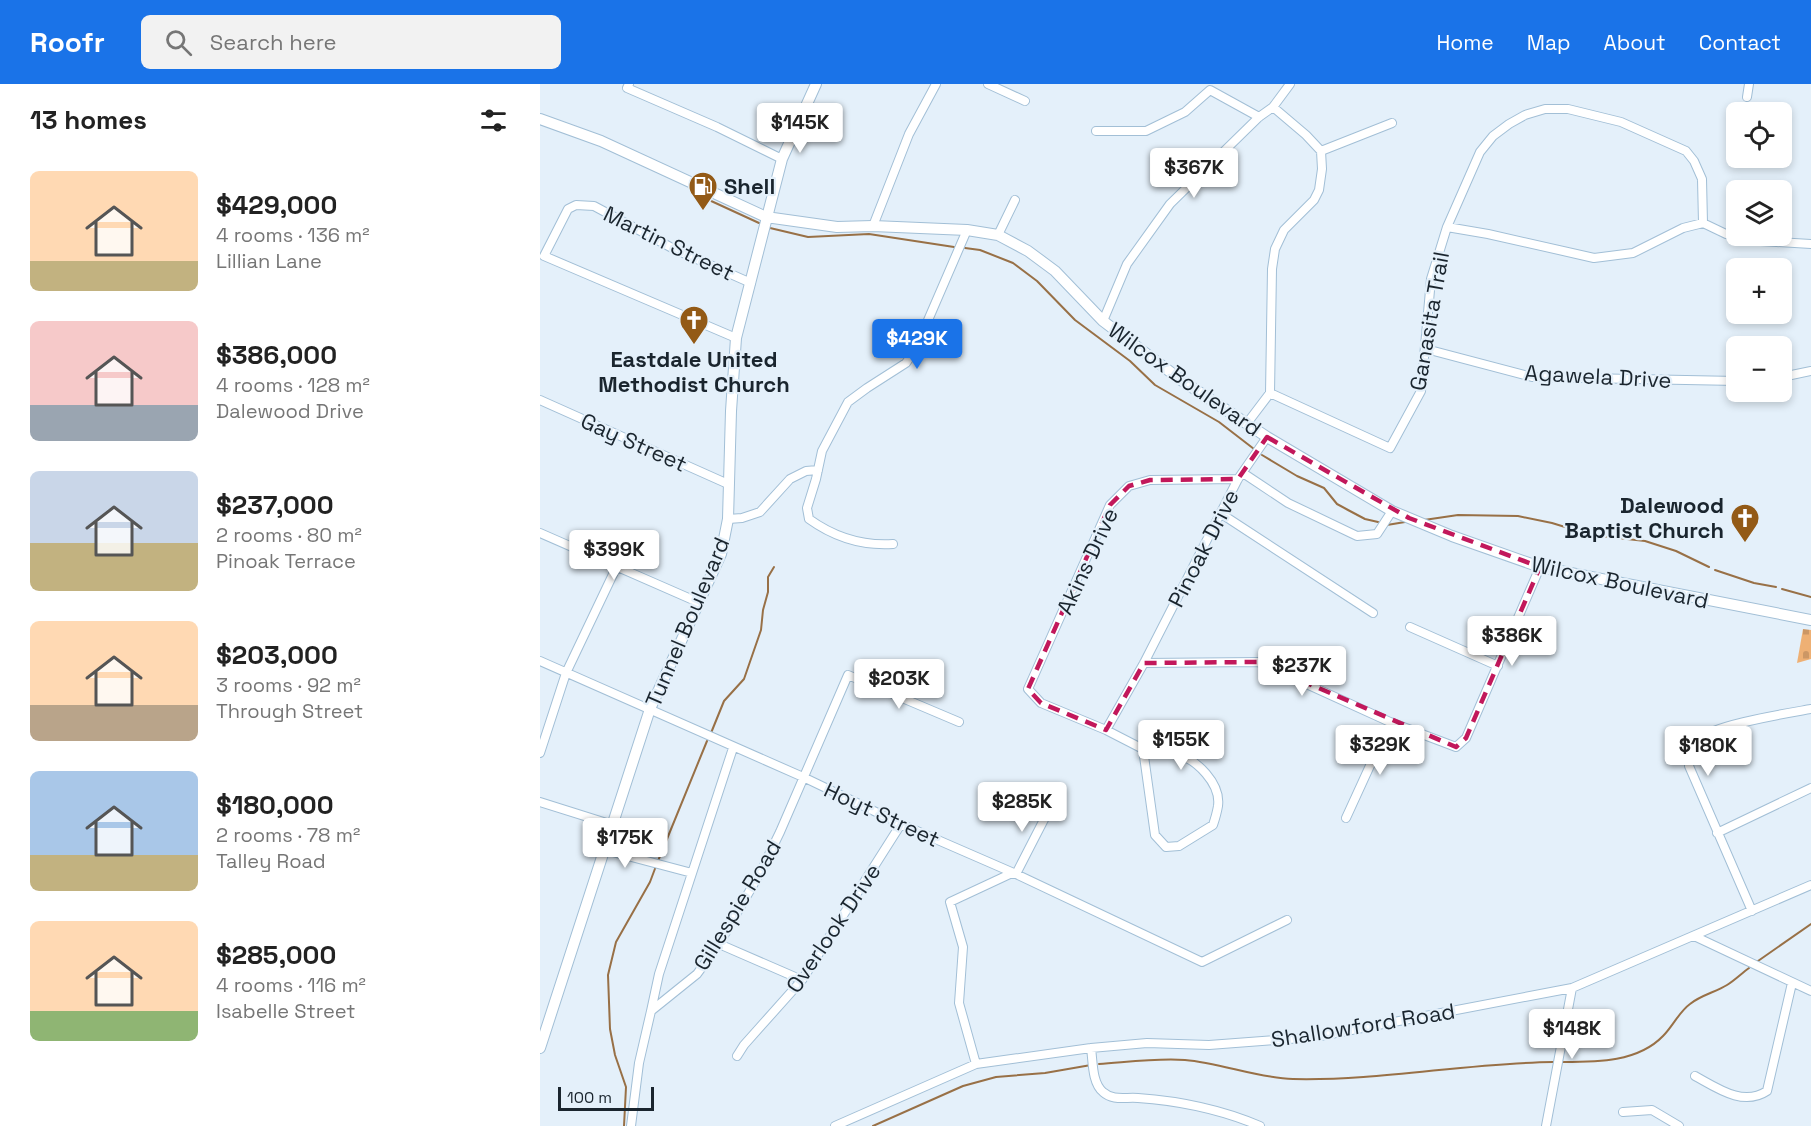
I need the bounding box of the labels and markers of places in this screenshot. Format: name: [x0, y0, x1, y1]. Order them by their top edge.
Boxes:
pin: $145K: [758, 103, 842, 154]
pin: $367K: [1152, 148, 1236, 199]
fuel station icon: Shell: [687, 170, 719, 212]
place label: Shell: [724, 172, 775, 200]
church icon: Eastdale United Methodist Church: [678, 304, 710, 346]
pin: $429K: [875, 319, 959, 370]
place label: Eastdale United Methodist Church: [598, 345, 790, 398]
place label: Dalewood Baptist Church: [1564, 491, 1724, 544]
church icon: Dalewood Baptist Church: [1729, 502, 1761, 544]
pin: $399K: [572, 530, 656, 581]
pin: $386K: [1470, 616, 1554, 667]
pin: $237K: [1260, 646, 1344, 697]
pin: $203K: [857, 659, 941, 710]
pin: $155K: [1139, 720, 1223, 771]
pin: $329K: [1338, 725, 1422, 776]
pin: $180K: [1666, 726, 1750, 777]
pin: $285K: [980, 782, 1064, 833]
pin: $175K: [583, 818, 667, 869]
pin: $148K: [1530, 1009, 1614, 1060]

